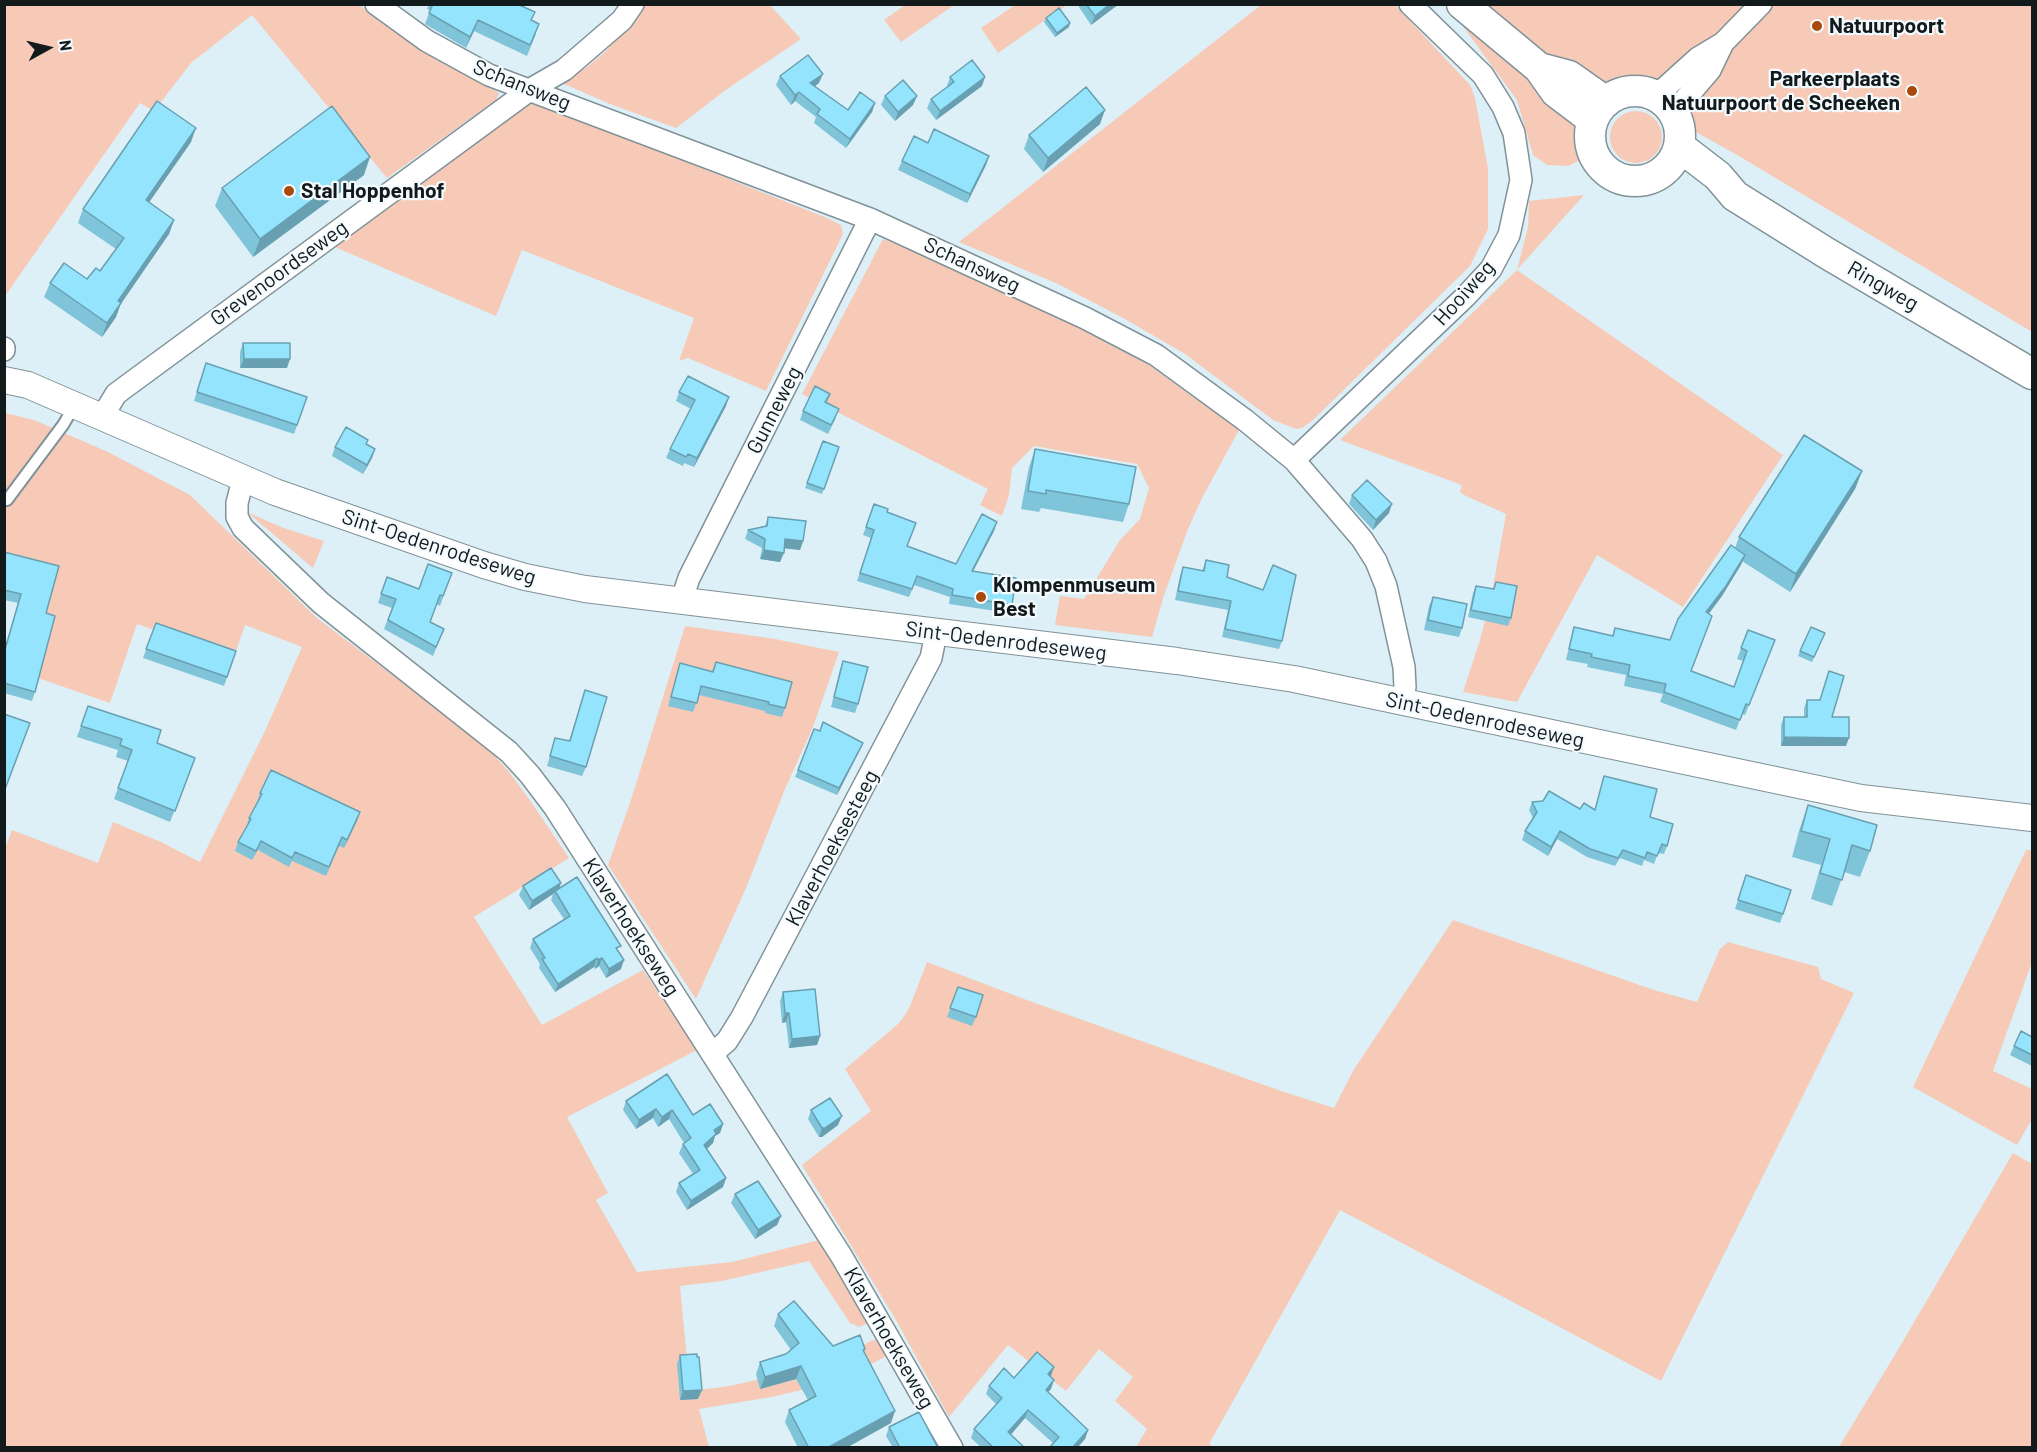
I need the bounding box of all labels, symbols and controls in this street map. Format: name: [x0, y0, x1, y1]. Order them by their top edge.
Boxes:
place label: Natuurpoort: [1829, 13, 1944, 39]
north arrow: [18, 18, 78, 78]
marker: Natuurpoort: [1810, 19, 1824, 33]
text: N: [56, 39, 76, 52]
street label: Schansweg: [469, 54, 575, 116]
place label: Parkeerplaats Natuurpoort de Scheeken: [1662, 66, 1900, 116]
marker: Parkeerplaats Natuurpoort de Scheeken: [1905, 84, 1919, 98]
place label: Stal Hoppenhof: [301, 178, 444, 204]
marker: Stal Hoppenhof: [282, 184, 296, 198]
street label: Grevenoordseweg: [205, 215, 353, 331]
street label: Schansweg: [920, 232, 1024, 298]
street label: Hooiweg: [1428, 255, 1500, 331]
street label: Ringweg: [1843, 256, 1923, 316]
street label: Gunneweg: [741, 362, 807, 458]
street label: Sint-Oedenrodeseweg: [339, 504, 539, 590]
place label: Klompenmuseum Best: [993, 572, 1155, 622]
marker: Klompenmuseum Best: [974, 590, 988, 604]
street label: Sint-Oedenrodeseweg: [904, 616, 1108, 666]
street label: Sint-Oedenrodeseweg: [1383, 687, 1587, 753]
street label: Klaverhoeksesteeg: [780, 766, 884, 930]
street label: Klaverhoekseweg: [577, 853, 685, 1001]
street label: Klaverhoekseweg: [838, 1263, 940, 1413]

